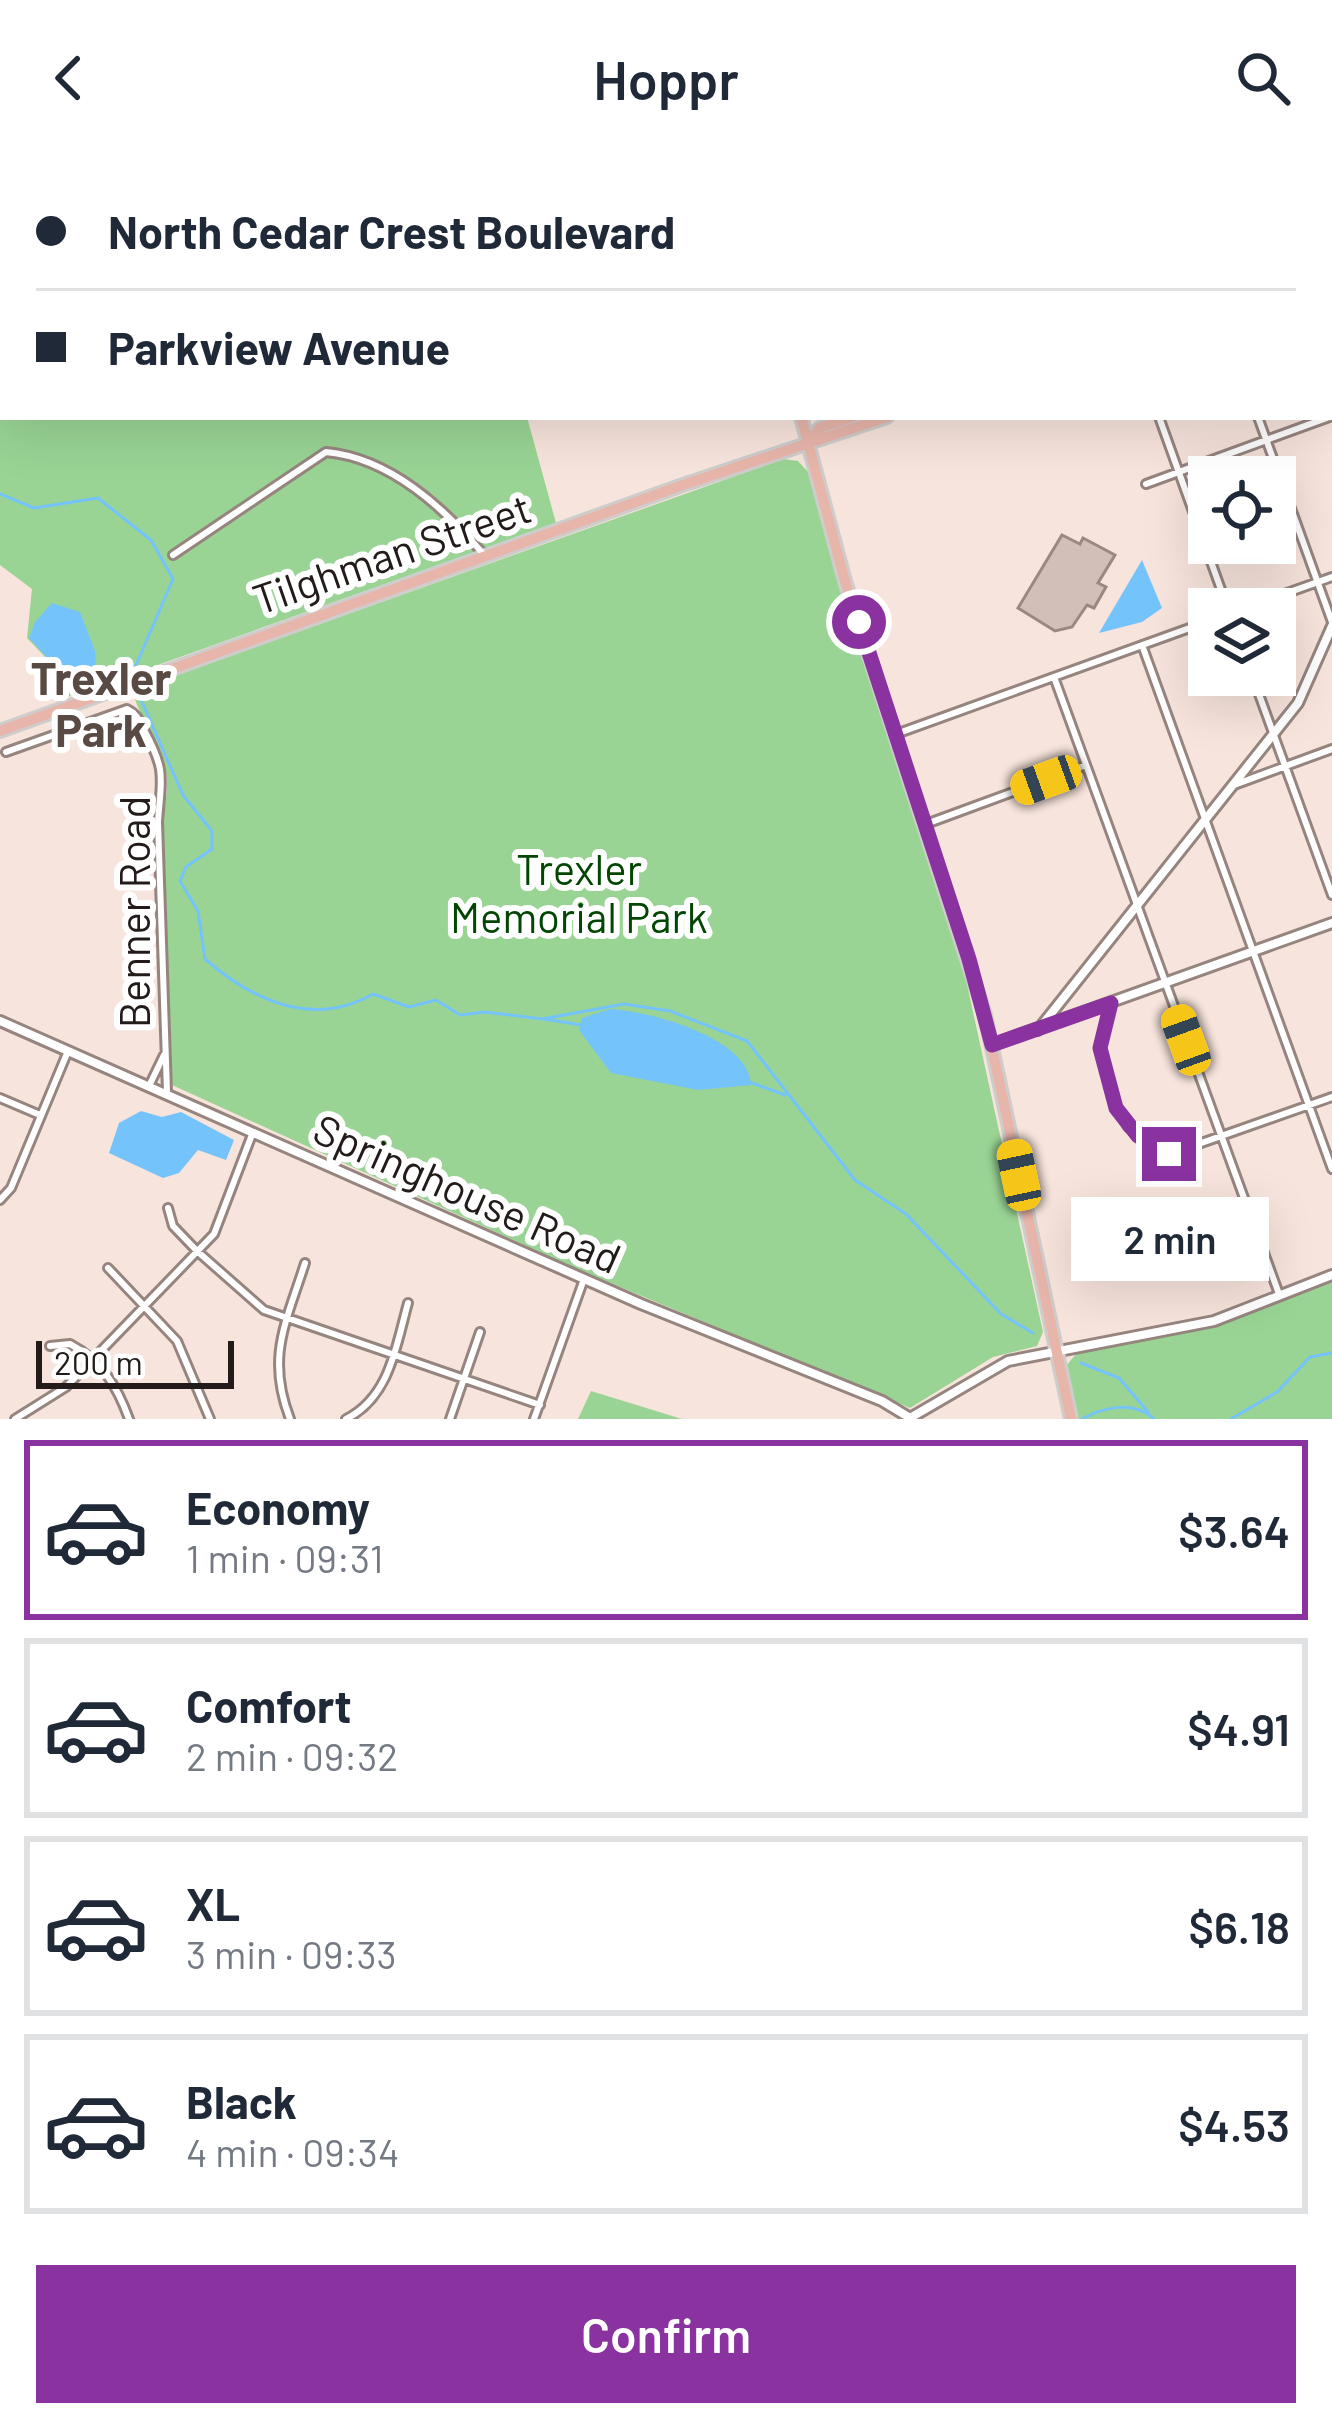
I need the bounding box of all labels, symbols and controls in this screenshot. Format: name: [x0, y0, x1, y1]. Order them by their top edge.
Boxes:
icon: back: [36, 45, 102, 111]
icon: search: [1230, 45, 1296, 111]
text: Hoppr: [593, 46, 739, 111]
text: North Cedar Crest Boulevard: [108, 204, 675, 258]
text: Parkview Avenue: [108, 320, 450, 374]
map controls: [1188, 456, 1296, 696]
button: locate: [1188, 456, 1296, 564]
street label: Tilghman Street: [246, 481, 537, 624]
button: layers: [1188, 588, 1296, 696]
route start: [832, 595, 886, 649]
district label: Trexler Park: [31, 650, 171, 756]
car: [1006, 751, 1086, 809]
street label: Benner Road: [108, 796, 158, 1028]
park label: Trexler Memorial Park: [450, 843, 708, 941]
car: [1157, 1000, 1215, 1080]
street label: Springhouse Road: [306, 1102, 629, 1283]
route end: [1142, 1127, 1196, 1181]
car: [994, 1136, 1044, 1214]
callout: 2 min: [1070, 1196, 1268, 1280]
text: 2 min: [1124, 1215, 1216, 1262]
scale bar: [36, 1335, 234, 1388]
text: 200 m: [54, 1342, 143, 1382]
icon: car: [42, 1476, 150, 1584]
text: Economy: [186, 1480, 370, 1534]
text: $3.64: [1178, 1503, 1290, 1557]
text: 1 min · 09:31: [186, 1534, 384, 1581]
icon: car: [42, 1674, 150, 1782]
text: Comfort: [186, 1678, 352, 1732]
text: $4.91: [1187, 1701, 1290, 1755]
text: 2 min · 09:32: [186, 1732, 398, 1779]
icon: car: [42, 1872, 150, 1980]
text: XL: [186, 1876, 240, 1930]
text: $6.18: [1189, 1899, 1290, 1953]
text: 3 min · 09:33: [186, 1930, 397, 1977]
icon: car: [42, 2070, 150, 2178]
text: Black: [186, 2074, 297, 2128]
text: $4.53: [1178, 2097, 1290, 2151]
text: 4 min · 09:34: [186, 2128, 399, 2175]
button: Confirm: [36, 2265, 1296, 2403]

